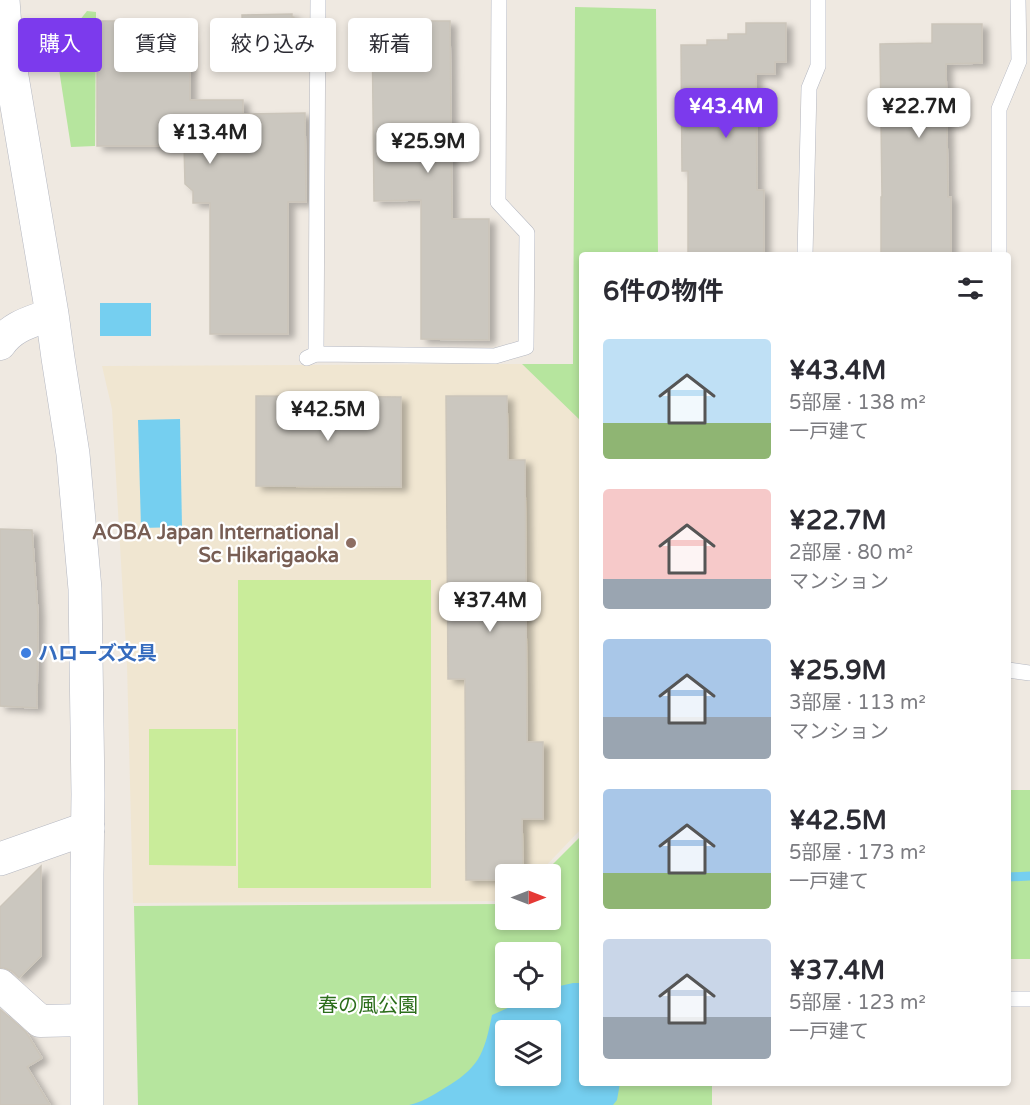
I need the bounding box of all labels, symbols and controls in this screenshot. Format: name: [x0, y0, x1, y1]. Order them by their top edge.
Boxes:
chip: 購入: [18, 18, 102, 72]
chip: 賃貸: [114, 18, 198, 72]
chip: 絞り込み: [210, 18, 336, 72]
chip: 新着: [348, 18, 432, 72]
pin: ¥43.4M: [677, 88, 775, 139]
pin: ¥22.7M: [870, 88, 968, 139]
text: ¥43.4M: [689, 95, 763, 119]
text: ¥22.7M: [881, 95, 957, 119]
pin: ¥13.4M: [161, 114, 259, 165]
text: ¥13.4M: [173, 121, 247, 145]
pin: ¥25.9M: [379, 123, 477, 174]
text: ¥25.9M: [390, 130, 466, 154]
icon: filters: [954, 272, 987, 305]
text: 6件の物件: [603, 276, 723, 307]
text: ¥43.4M: [789, 355, 886, 386]
icon: home: [651, 363, 723, 435]
pin: ¥42.5M: [279, 391, 377, 442]
text: 5部屋 · 138 m²: [789, 391, 926, 415]
text: ¥42.5M: [290, 398, 366, 422]
text: 一戸建て: [789, 420, 869, 444]
text: ¥22.7M: [789, 505, 887, 536]
icon: home: [651, 513, 723, 585]
place label: AOBA Japan International Sc Hikarigaoka: [92, 521, 339, 568]
marker: AOBA Japan International Sc Hikarigaoka: [344, 536, 358, 550]
text: 2部屋 · 80 m²: [789, 541, 913, 565]
text: マンション: [789, 570, 889, 594]
pin: ¥37.4M: [441, 582, 539, 633]
text: ¥37.4M: [453, 589, 527, 613]
place label: ハローズ文具: [38, 642, 157, 666]
marker: ハローズ文具: [19, 646, 33, 660]
text: ¥25.9M: [789, 655, 887, 686]
icon: home: [651, 663, 723, 735]
text: 3部屋 · 113 m²: [789, 691, 926, 715]
text: マンション: [789, 720, 889, 744]
text: ¥42.5M: [789, 805, 887, 836]
icon: home: [651, 813, 723, 885]
text: 5部屋 · 173 m²: [789, 841, 926, 865]
north arrow: [495, 864, 561, 930]
map controls: [495, 864, 561, 1086]
text: 一戸建て: [789, 870, 869, 894]
button: locate: [495, 942, 561, 1008]
text: ¥37.4M: [789, 955, 885, 986]
icon: home: [651, 963, 723, 1035]
text: 5部屋 · 123 m²: [789, 991, 926, 1015]
park label: 春の風公園: [318, 994, 418, 1018]
button: layers: [495, 1020, 561, 1086]
text: 一戸建て: [789, 1020, 869, 1044]

